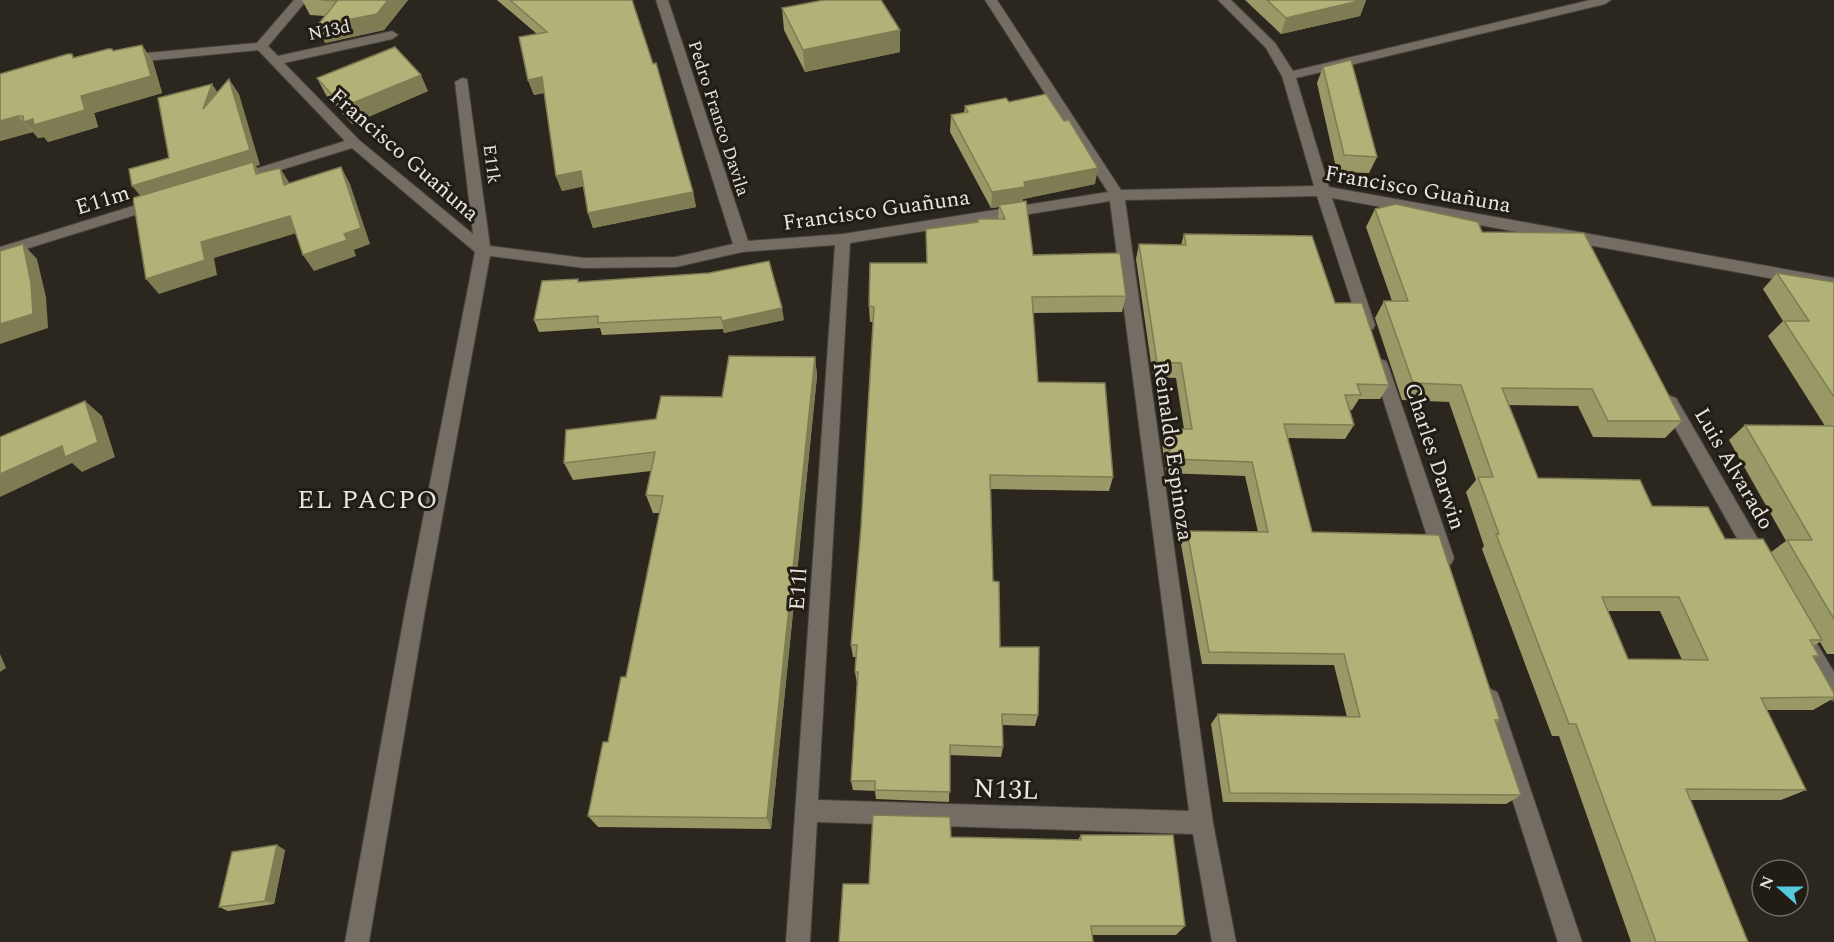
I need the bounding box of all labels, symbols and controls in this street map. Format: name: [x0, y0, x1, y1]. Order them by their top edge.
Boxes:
street label: N13d: [306, 13, 353, 48]
street label: Pedro Franco Davila: [681, 37, 757, 200]
street label: Francisco Guañuna: [322, 81, 486, 230]
street label: E11k: [476, 143, 507, 185]
street label: Francisco Guañuna: [1322, 157, 1514, 222]
street label: E11m: [71, 177, 134, 224]
street label: Francisco Guañuna: [780, 181, 972, 240]
street label: Reinaldo Espinoza: [1144, 359, 1201, 543]
street label: Charles Darwin: [1395, 379, 1474, 534]
street label: Luis Alvarado: [1685, 402, 1782, 536]
district label: EL PACPO: [297, 480, 439, 520]
street label: E11l: [781, 567, 816, 612]
street label: N13L: [972, 768, 1039, 812]
north arrow: [1750, 858, 1810, 918]
text: N: [1753, 873, 1780, 893]

